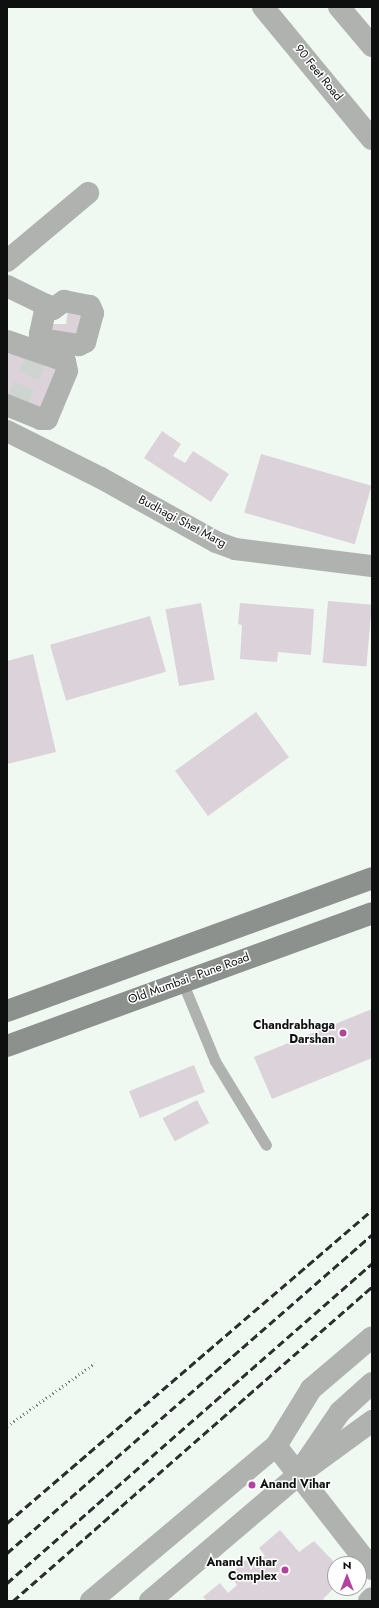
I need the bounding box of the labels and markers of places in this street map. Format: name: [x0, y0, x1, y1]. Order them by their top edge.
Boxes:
place label: Chandrabhaga Darshan: [253, 1019, 335, 1047]
marker: Chandrabhaga Darshan: [338, 1028, 348, 1038]
place label: Anand Vihar: [260, 1478, 330, 1492]
marker: Anand Vihar: [247, 1480, 257, 1490]
place label: Anand Vihar Complex: [207, 1556, 277, 1584]
marker: Anand Vihar Complex: [280, 1565, 290, 1575]

